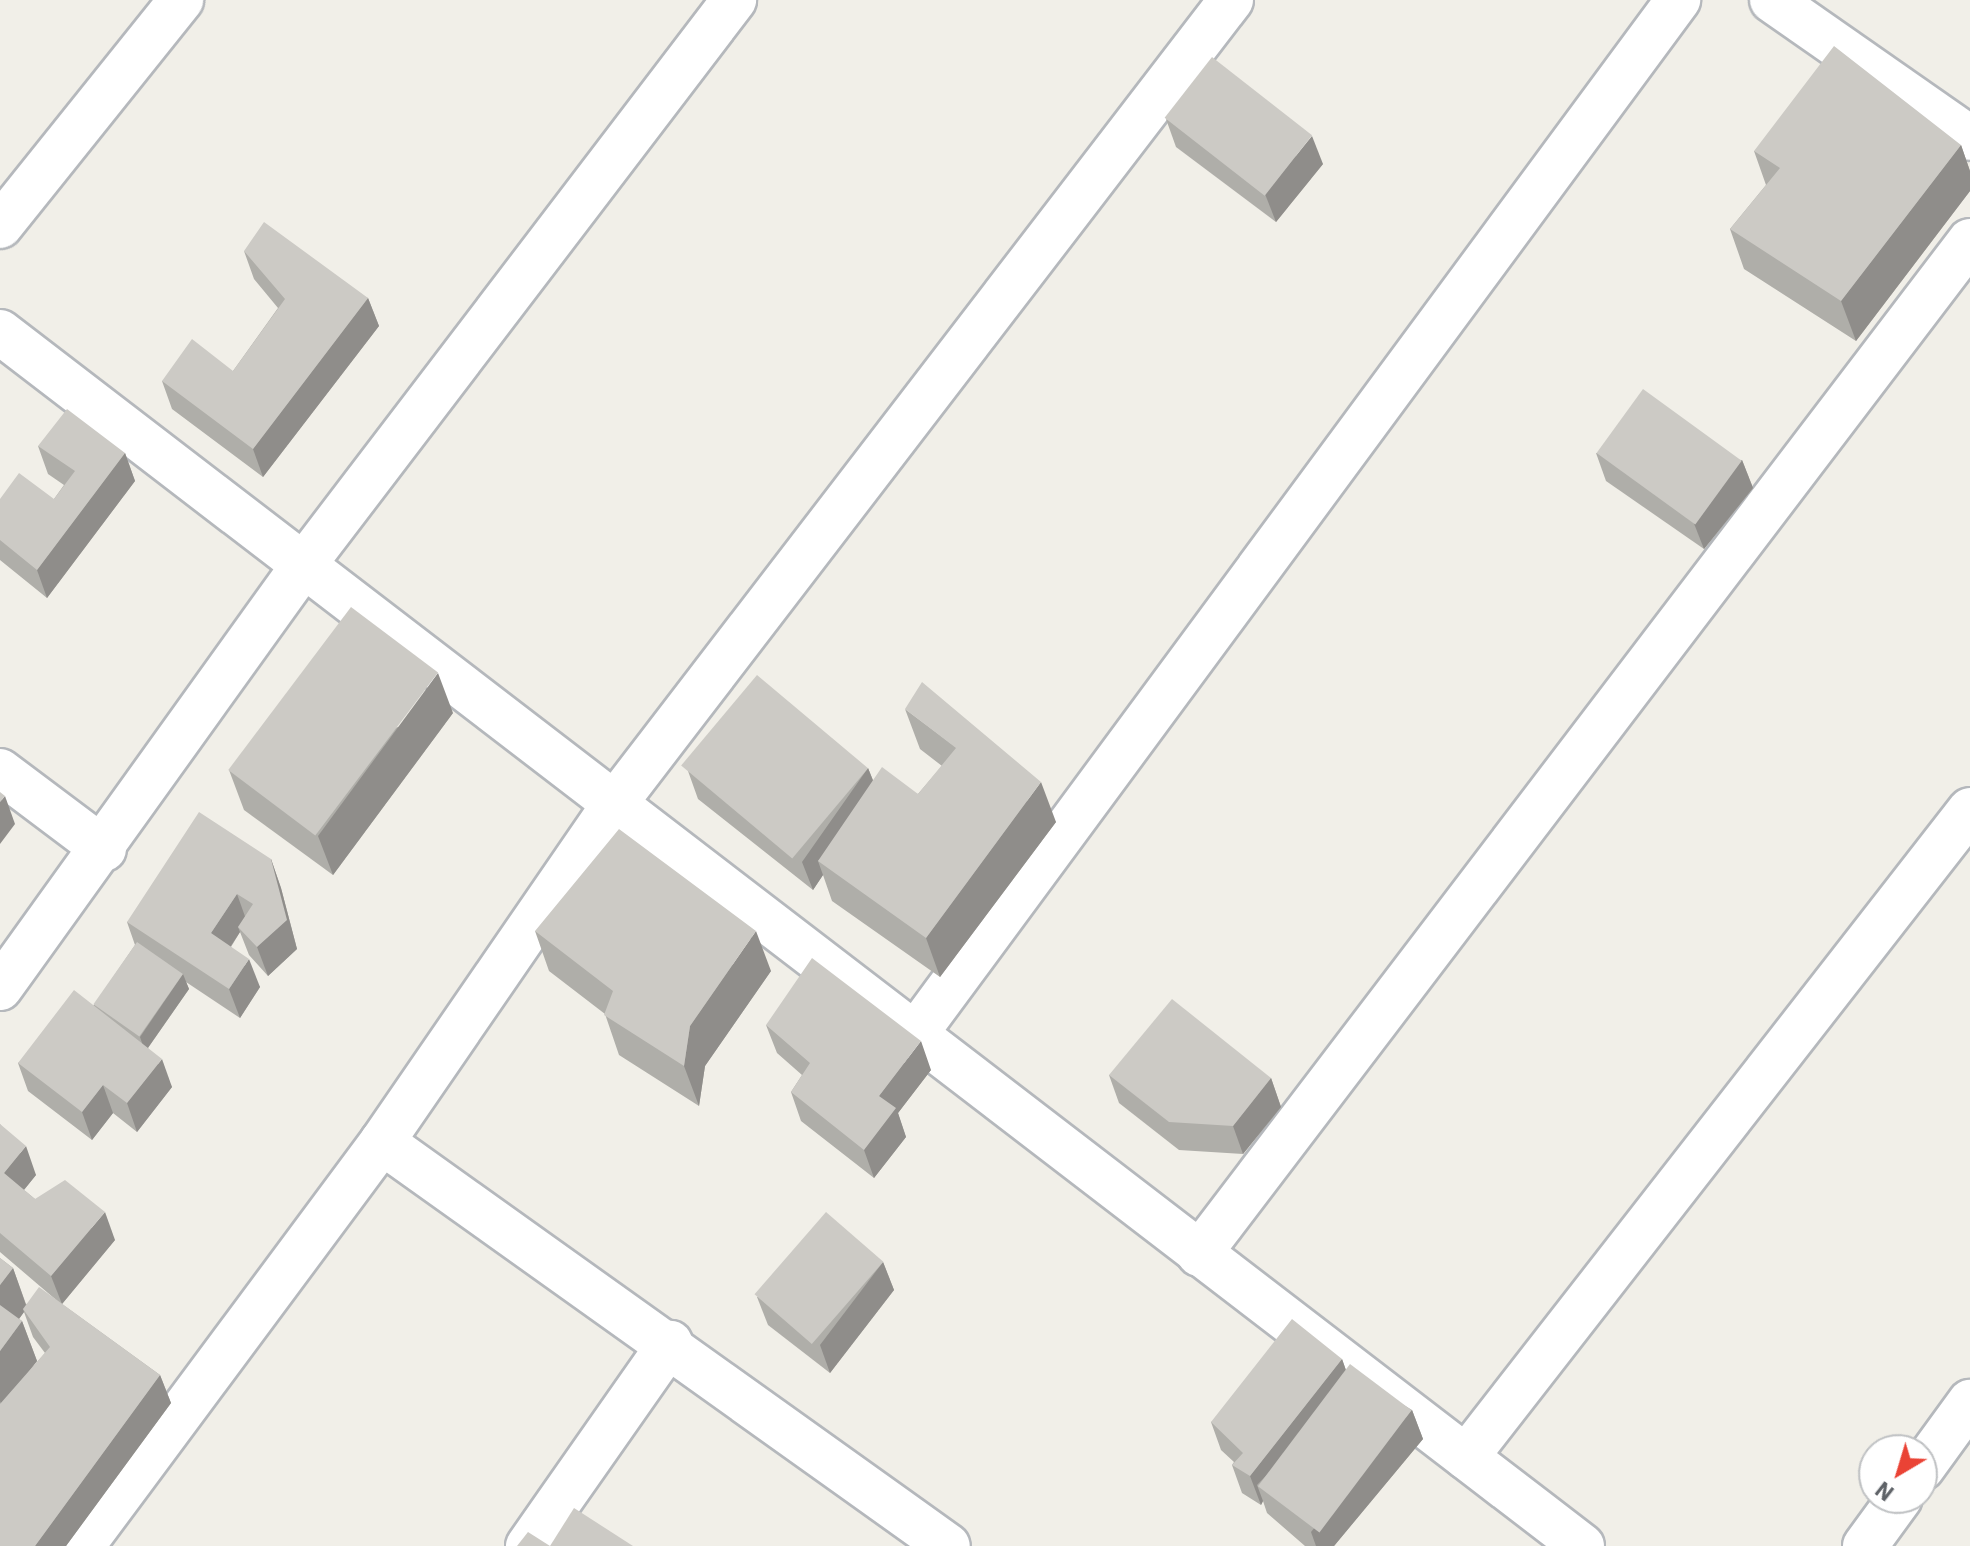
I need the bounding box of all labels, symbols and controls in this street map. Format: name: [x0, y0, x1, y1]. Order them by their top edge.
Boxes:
north arrow: [1858, 1434, 1938, 1514]
text: N: [1869, 1475, 1899, 1508]

